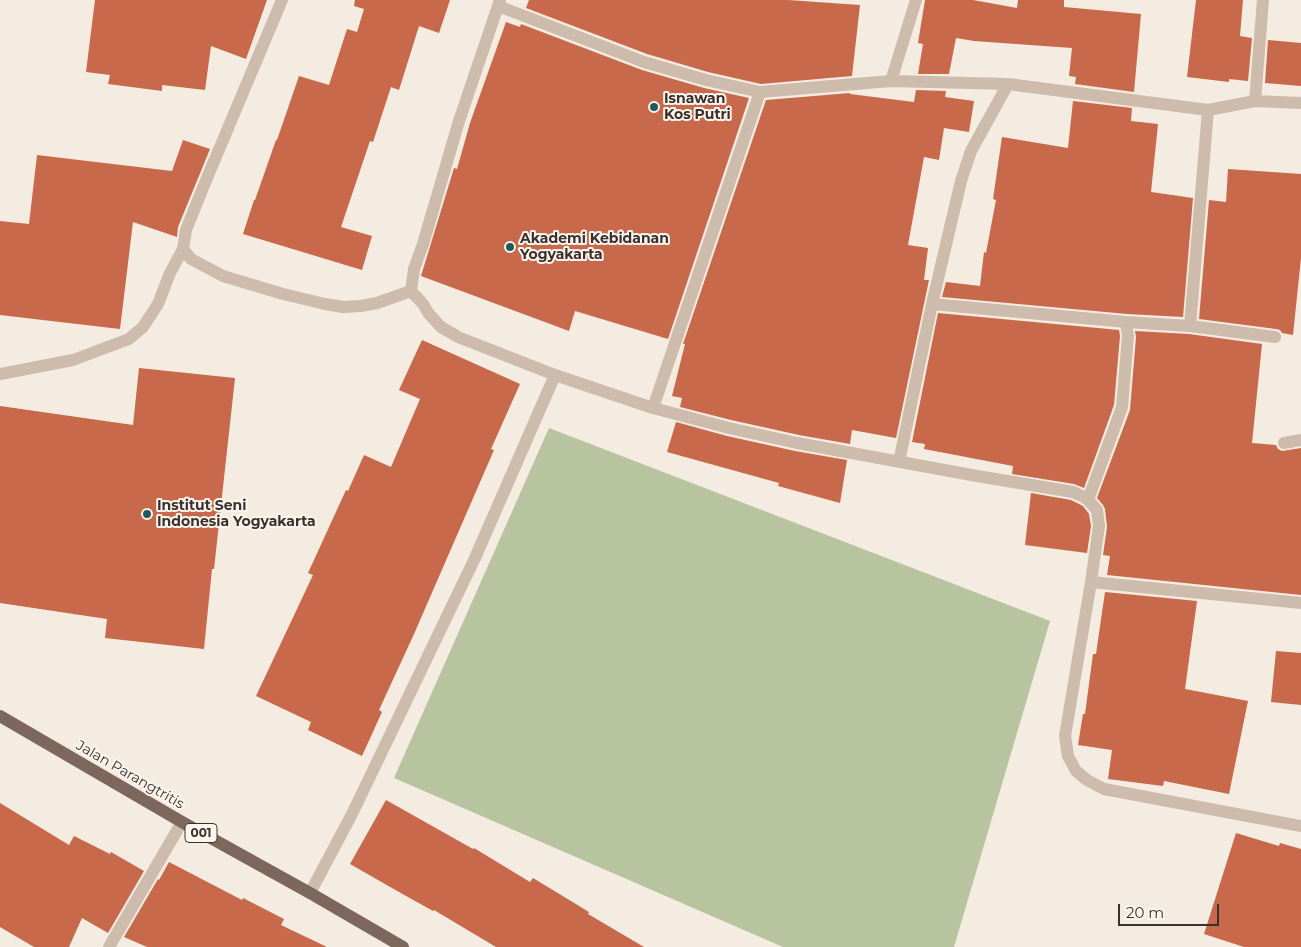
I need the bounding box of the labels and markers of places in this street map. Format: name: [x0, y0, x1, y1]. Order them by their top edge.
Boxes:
place label: Isnawan Kos Putri: [664, 91, 731, 124]
marker: Isnawan Kos Putri: [648, 101, 660, 113]
place label: Akademi Kebidanan Yogyakarta: [520, 231, 669, 264]
marker: Akademi Kebidanan Yogyakarta: [504, 241, 516, 253]
place label: Institut Seni Indonesia Yogyakarta: [157, 498, 316, 530]
marker: Institut Seni Indonesia Yogyakarta: [141, 508, 153, 520]

